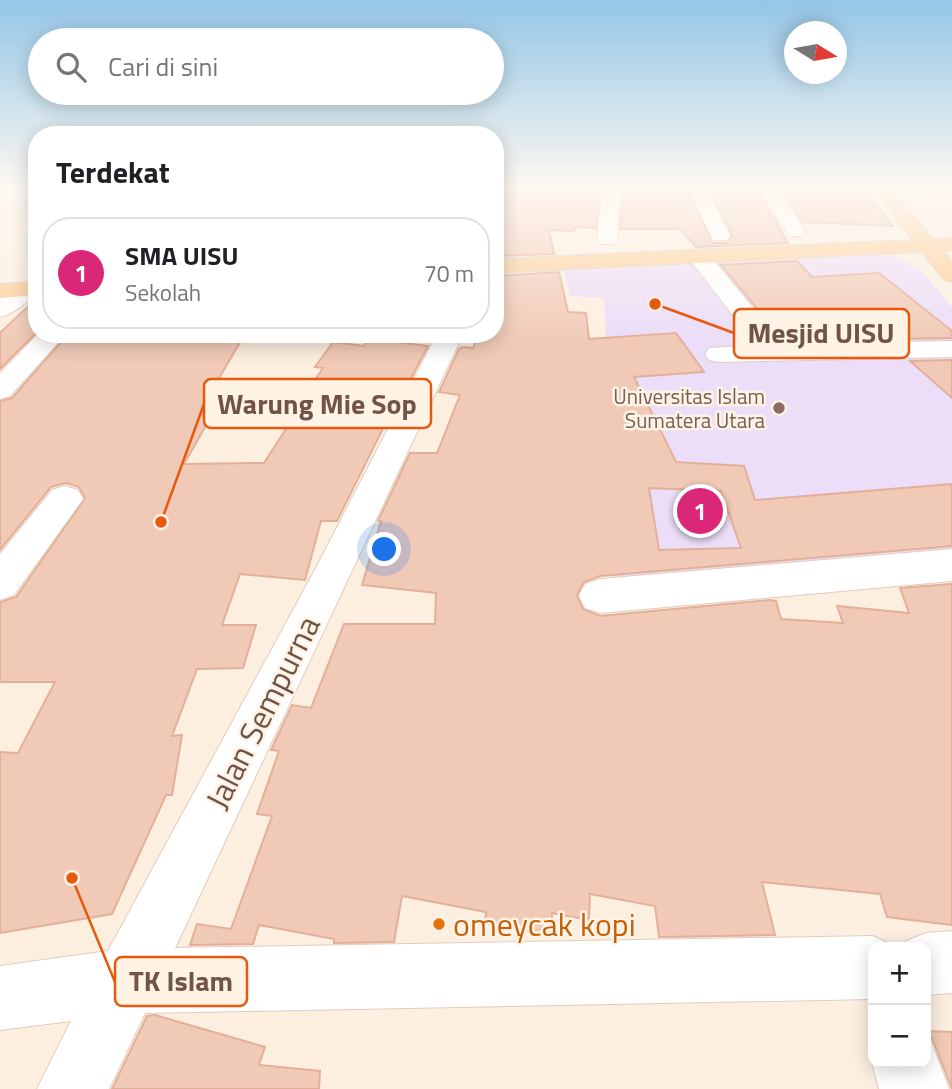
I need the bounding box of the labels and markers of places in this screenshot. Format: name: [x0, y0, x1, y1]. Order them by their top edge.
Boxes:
callout: Mesjid UISU: [734, 309, 909, 358]
callout: Warung Mie Sop: [204, 379, 431, 428]
place label: Universitas Islam Sumatera Utara: [613, 380, 765, 436]
marker: Universitas Islam Sumatera Utara: [771, 400, 787, 416]
pin: 1: [677, 485, 723, 537]
place label: omeycak kopi: [453, 900, 636, 948]
marker: omeycak kopi: [431, 916, 447, 932]
callout: TK Islam: [115, 957, 247, 1006]

